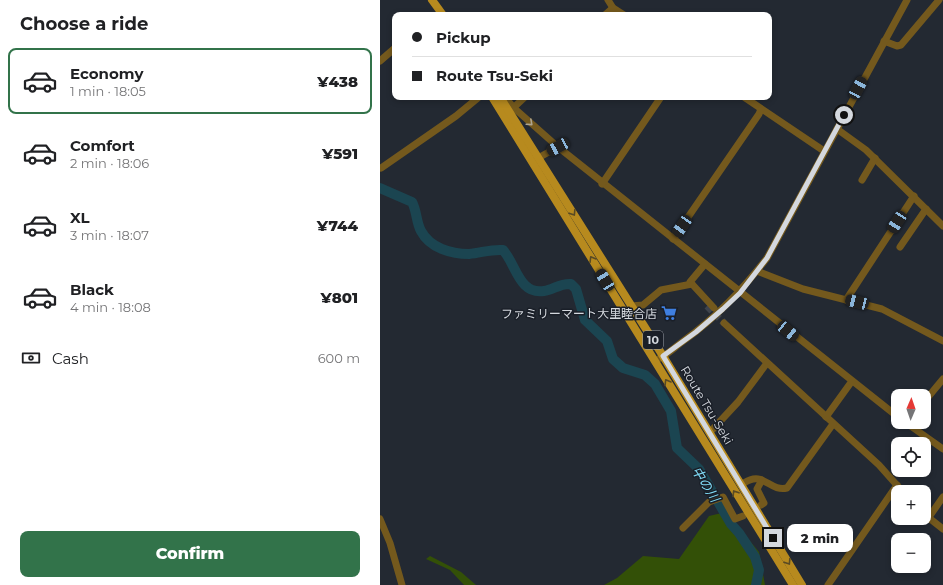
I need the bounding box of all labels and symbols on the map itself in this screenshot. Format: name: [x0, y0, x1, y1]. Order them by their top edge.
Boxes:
car: [847, 75, 869, 101]
route start: [835, 106, 853, 124]
one-way arrow: [526, 118, 533, 125]
car: [545, 136, 571, 158]
one-way arrow: [568, 209, 576, 216]
car: [885, 209, 909, 235]
car: [670, 213, 694, 239]
one-way arrow: [589, 256, 597, 263]
car: [594, 267, 616, 293]
car: [844, 293, 870, 311]
supermarket icon: ファミリーマート大里睦合店: [660, 304, 678, 322]
place label: ファミリーマート大里睦合店: [501, 306, 657, 321]
car: [775, 319, 801, 343]
road number: 10: [643, 331, 663, 349]
street label: Route Tsu-Seki: [678, 363, 736, 447]
one-way arrow: [664, 379, 672, 386]
north arrow: [891, 389, 931, 429]
water label: 中の川: [689, 463, 724, 506]
one-way arrow: [732, 490, 740, 497]
callout: 2 min: [787, 524, 853, 552]
route end: [764, 529, 782, 547]
one-way arrow: [783, 558, 791, 565]

